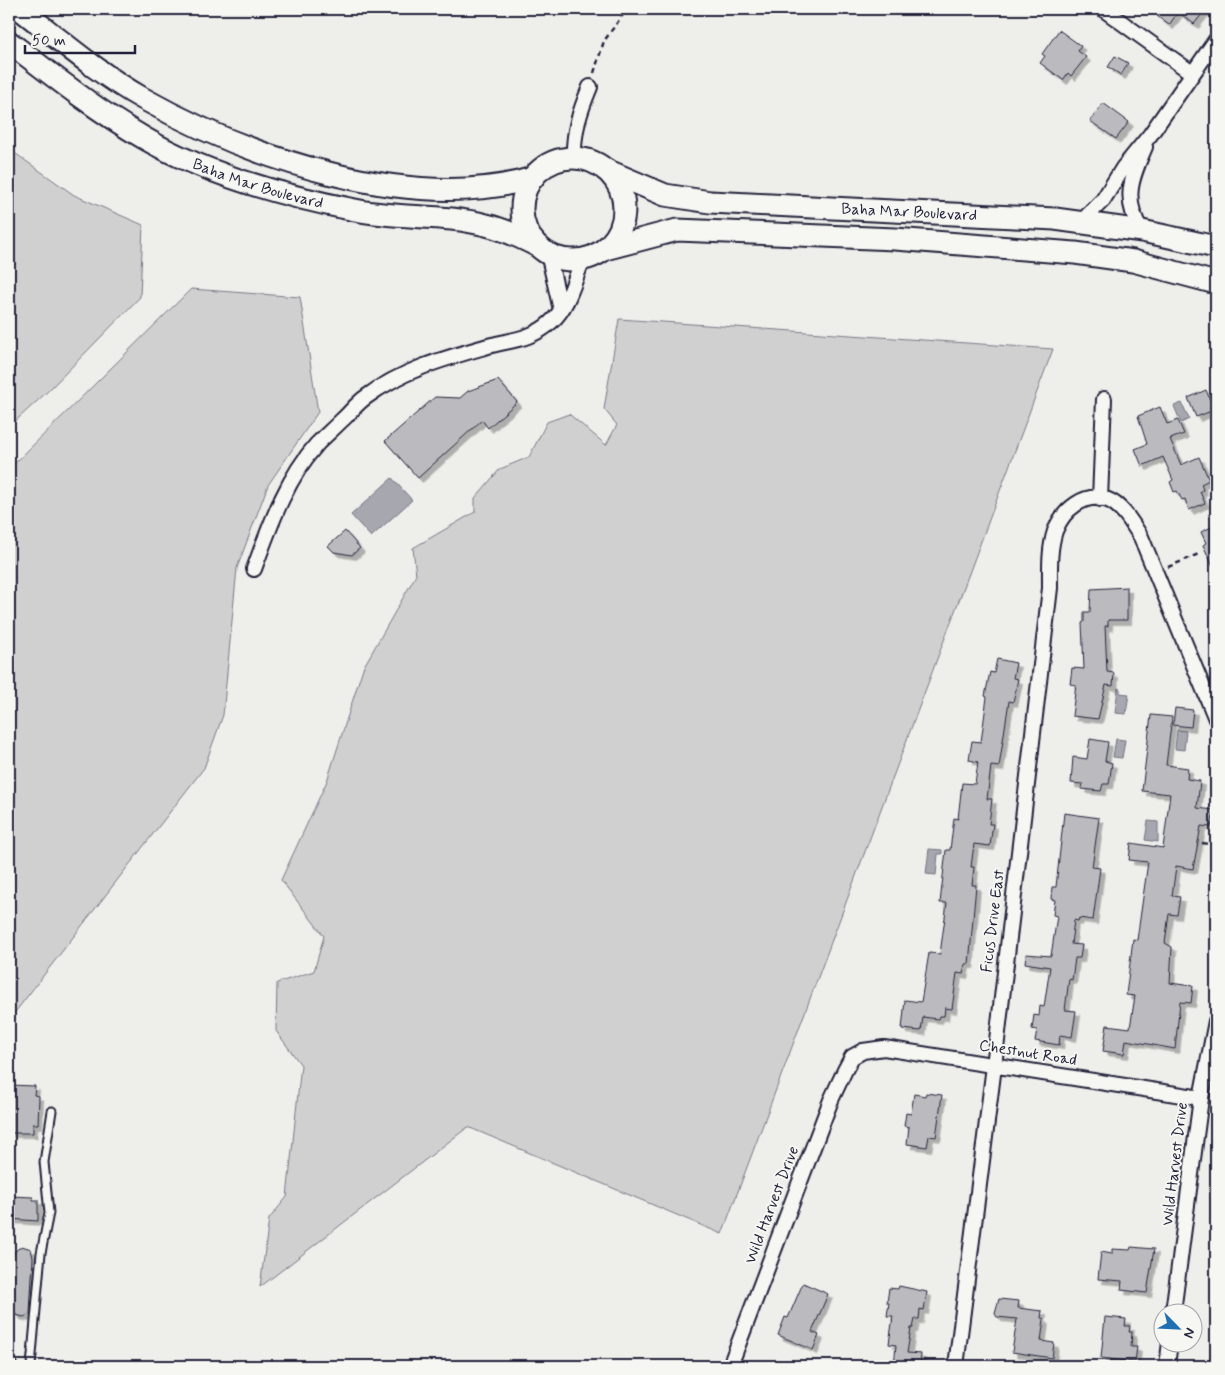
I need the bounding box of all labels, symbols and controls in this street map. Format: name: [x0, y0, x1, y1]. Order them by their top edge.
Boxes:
scale bar: [25, 22, 135, 54]
text: 50 m: [32, 31, 66, 51]
street label: Baha Mar Boulevard: [189, 153, 325, 213]
street label: Baha Mar Boulevard: [841, 198, 978, 226]
street label: Ficus Drive East: [976, 868, 1010, 974]
street label: Chestnut Road: [978, 1035, 1078, 1071]
street label: Wild Harvest Drive: [1157, 1101, 1193, 1227]
street label: Wild Harvest Drive: [740, 1143, 804, 1267]
north arrow: [1152, 1302, 1202, 1352]
text: N: [1179, 1325, 1199, 1341]

